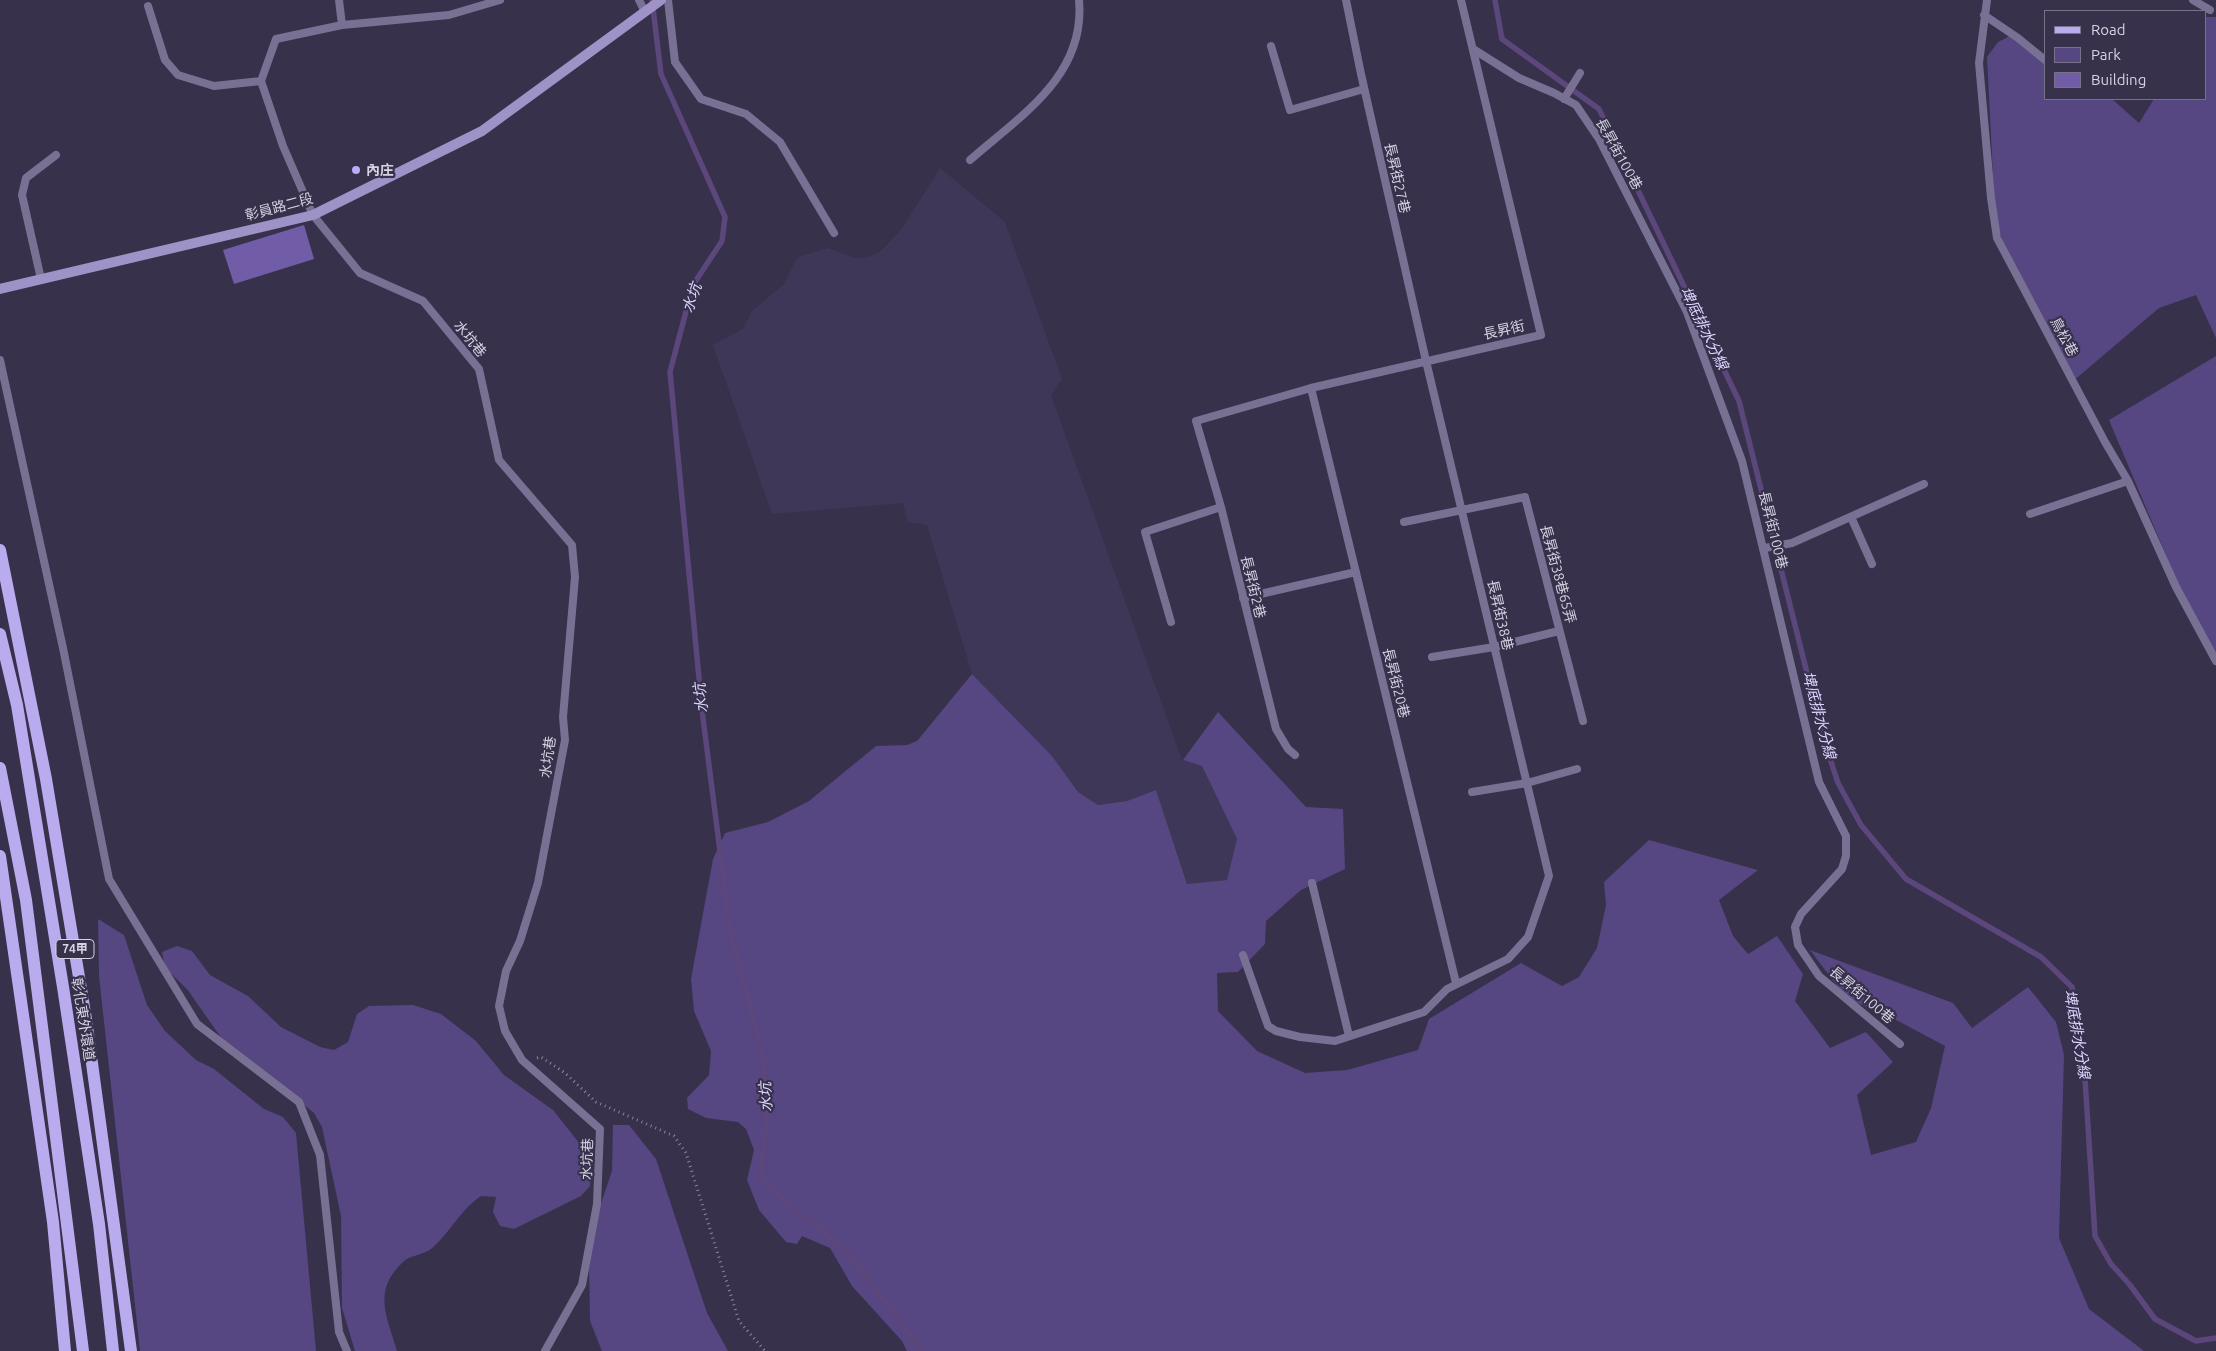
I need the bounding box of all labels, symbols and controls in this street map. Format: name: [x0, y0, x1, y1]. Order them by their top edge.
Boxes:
legend: [2044, 10, 2206, 100]
text: Road: [2091, 21, 2126, 38]
text: Park: [2091, 46, 2121, 63]
text: Building: [2091, 71, 2146, 88]
street label: 長昇街100巷: [1592, 115, 1646, 193]
street label: 長昇街27巷: [1381, 141, 1413, 215]
place label: 內庄: [366, 162, 394, 178]
marker: 內庄: [350, 164, 362, 176]
street label: 彰員路二段: [243, 190, 315, 224]
water label: 水坑: [679, 281, 705, 315]
water label: 埤底排水分線: [1676, 284, 1732, 372]
street label: 鳥松巷: [2047, 315, 2081, 359]
street label: 水坑巷: [450, 317, 490, 361]
street label: 長昇街: [1482, 317, 1526, 343]
street label: 長昇街100巷: [1755, 489, 1791, 571]
street label: 長昇街38巷65弄: [1537, 523, 1579, 625]
street label: 長昇街2巷: [1237, 554, 1269, 620]
street label: 長昇街38巷: [1484, 578, 1516, 652]
street label: 長昇街20巷: [1379, 646, 1413, 720]
water label: 埤底排水分線: [1799, 669, 1839, 761]
water label: 水坑: [690, 682, 712, 714]
street label: 水坑巷: [537, 735, 559, 779]
road number: 74甲: [56, 940, 94, 959]
street label: 長昇街100巷: [1826, 963, 1898, 1027]
street label: 彰化東外環道: [68, 976, 98, 1062]
water label: 埤底排水分線: [2060, 988, 2094, 1080]
water label: 水坑: [756, 1082, 776, 1112]
street label: 水坑巷: [578, 1138, 596, 1180]

